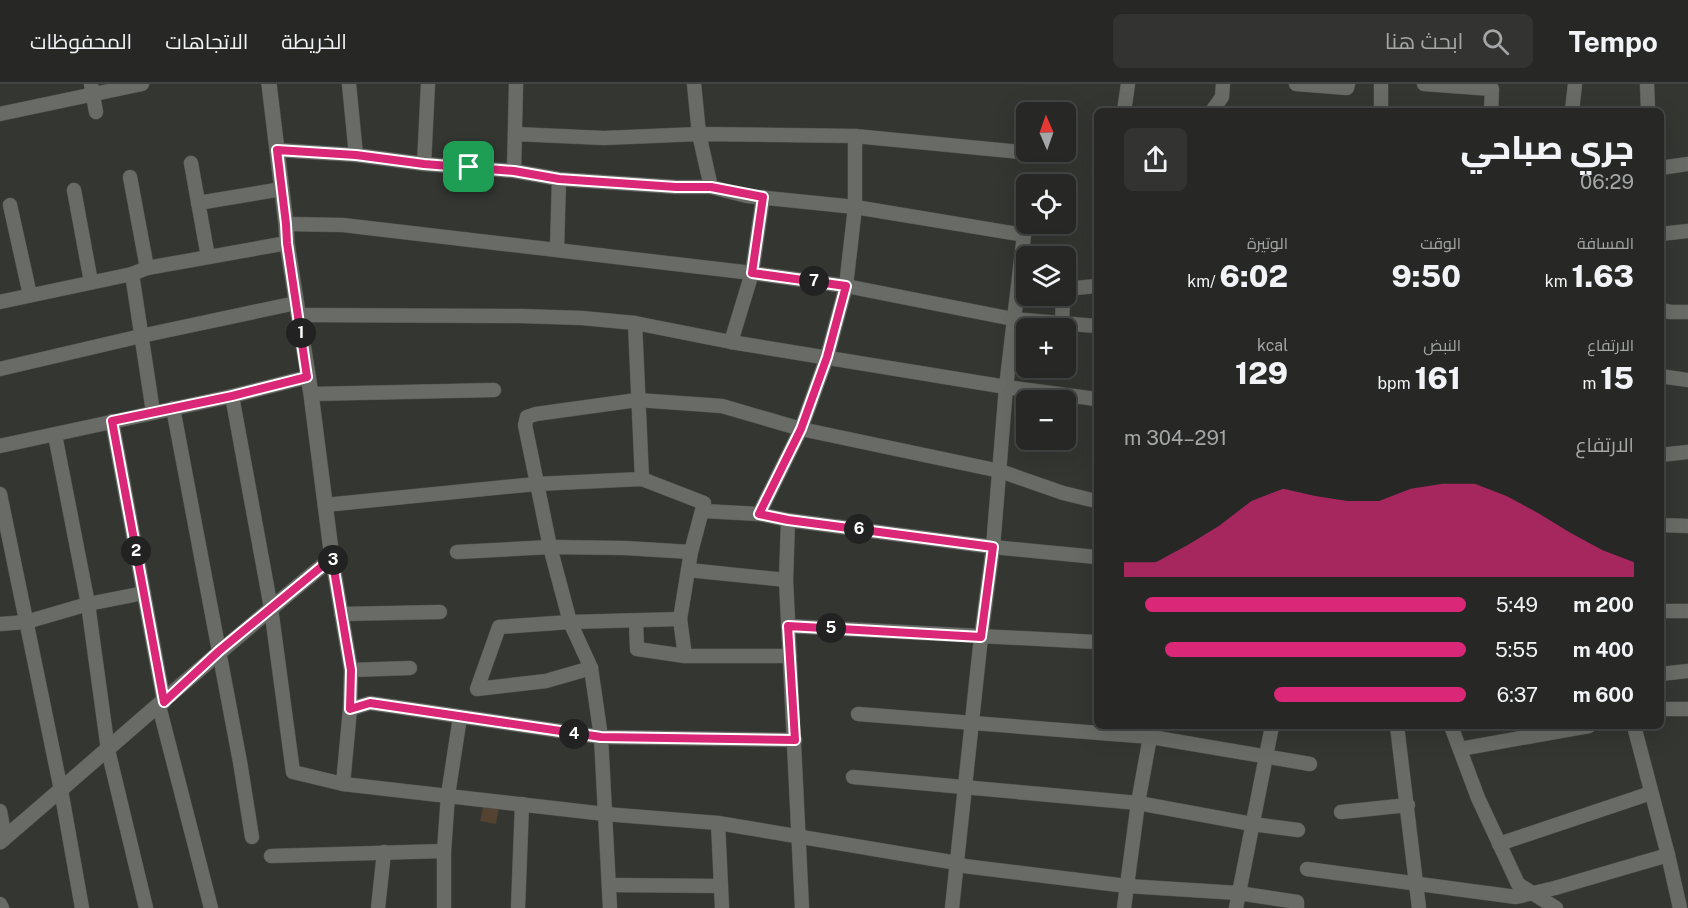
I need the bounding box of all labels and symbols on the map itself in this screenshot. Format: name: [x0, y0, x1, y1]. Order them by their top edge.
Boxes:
north arrow: [1016, 102, 1076, 162]
pin: [443, 141, 494, 192]
pin: 7: [799, 266, 829, 296]
pin: 1: [286, 318, 316, 348]
pin: 6: [844, 514, 874, 544]
pin: 2: [121, 536, 151, 566]
pin: 3: [318, 545, 348, 575]
pin: 5: [816, 613, 846, 643]
pin: 4: [559, 719, 589, 749]

